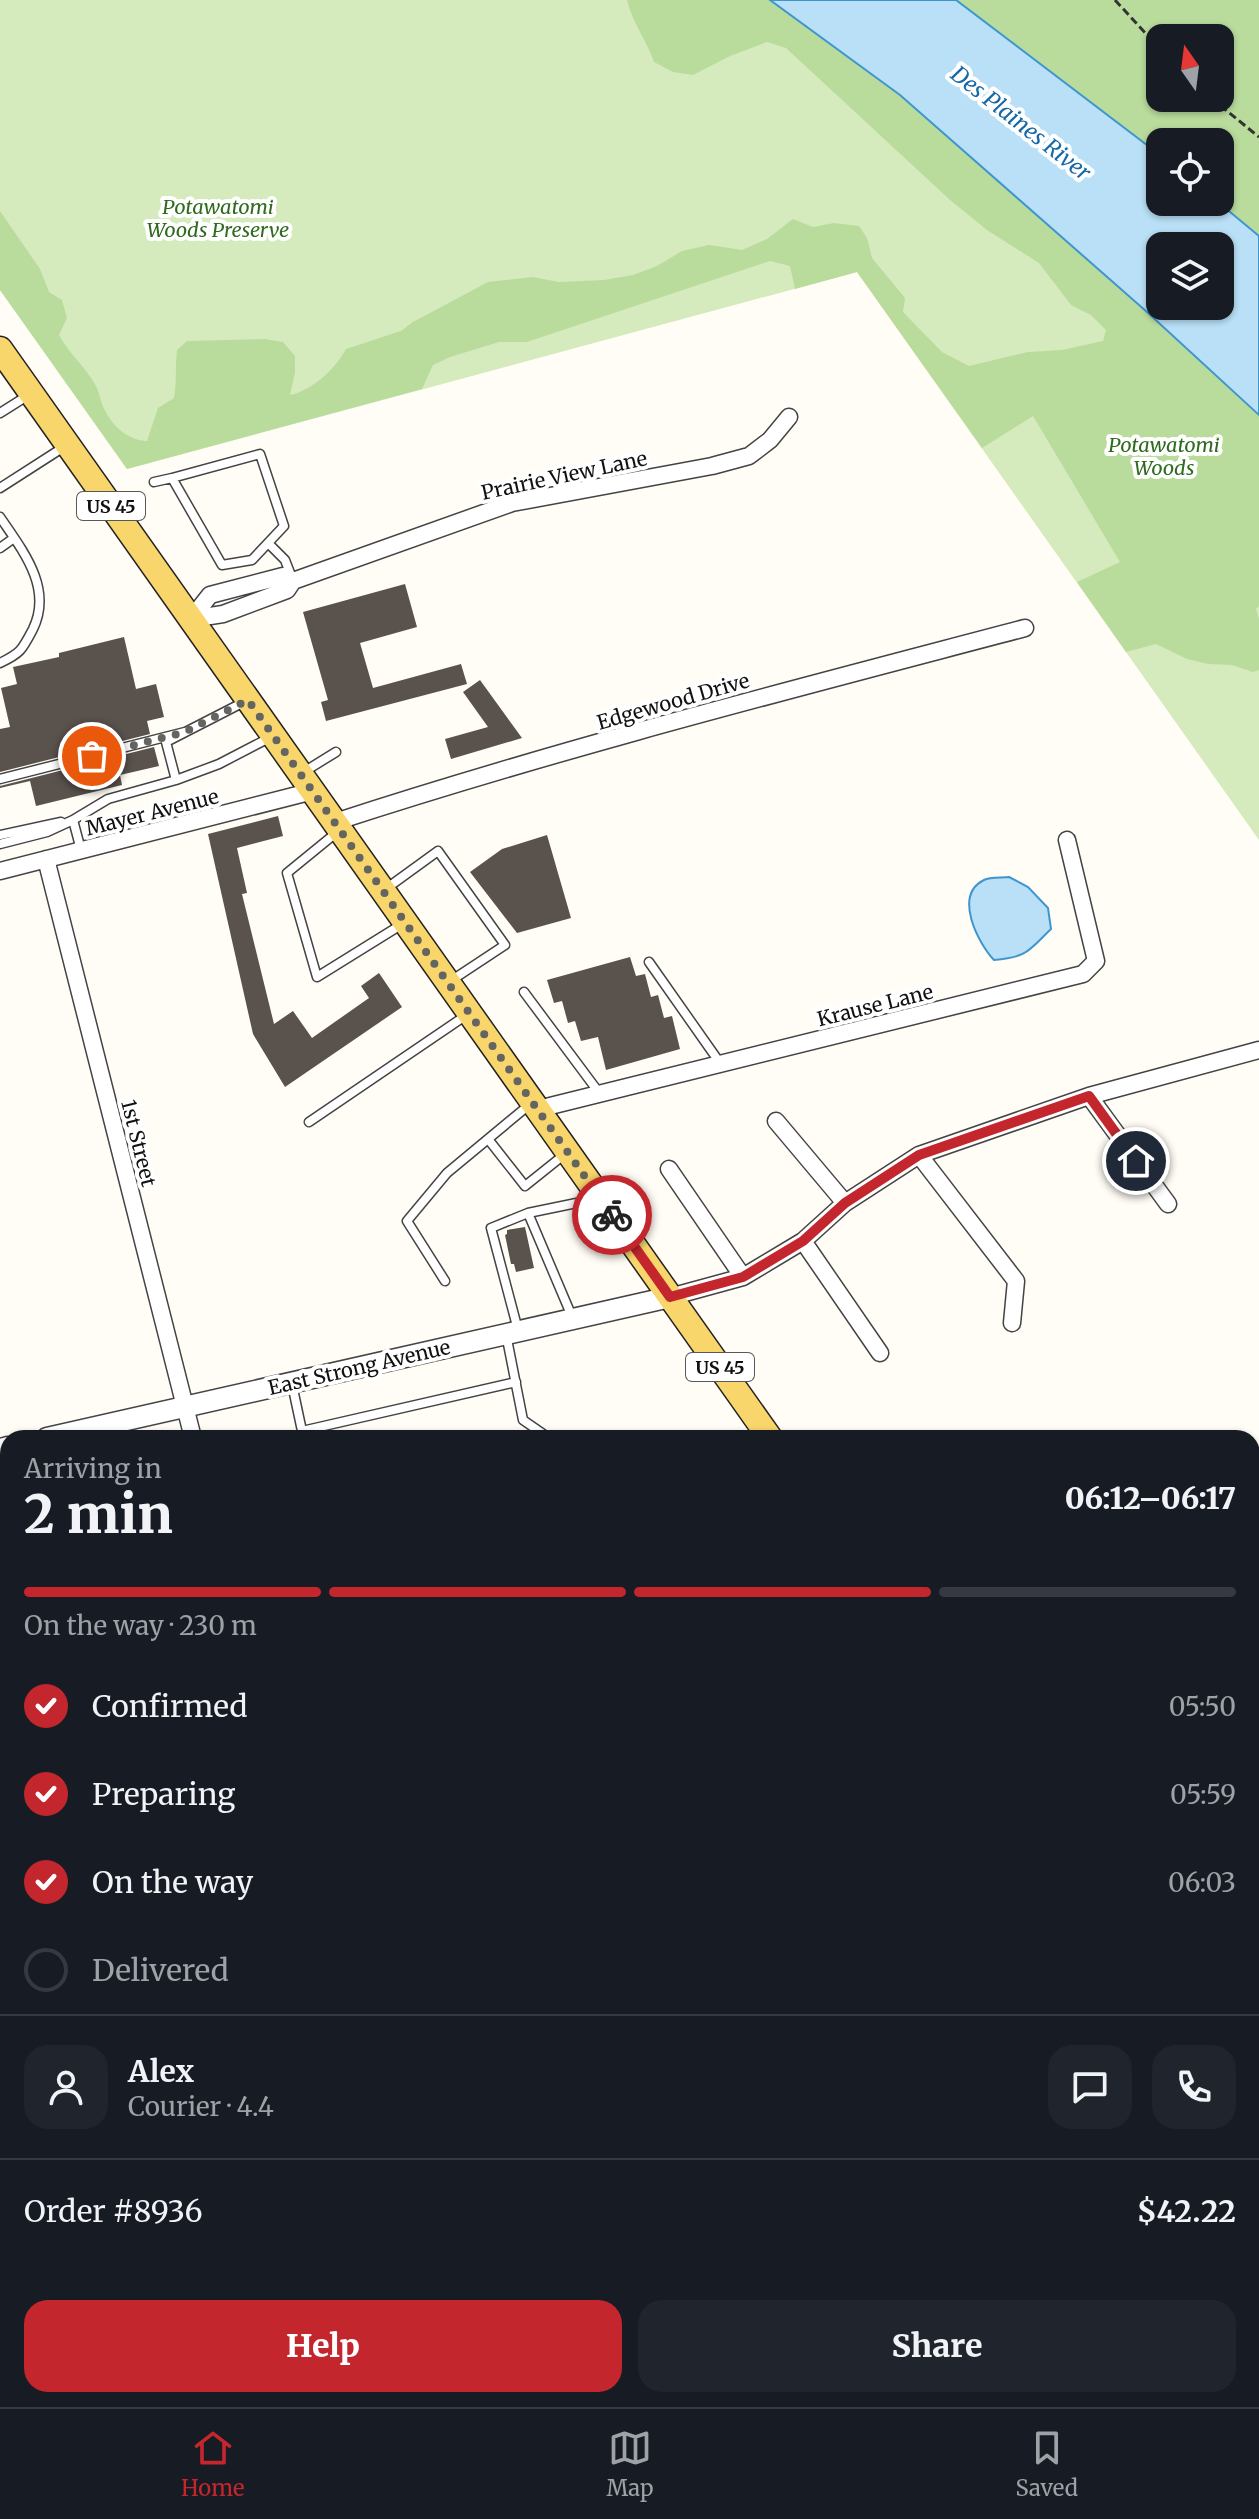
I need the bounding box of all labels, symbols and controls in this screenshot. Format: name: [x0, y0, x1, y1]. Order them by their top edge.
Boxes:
north arrow: [1146, 24, 1234, 112]
map controls: [1146, 24, 1234, 320]
water label: Des Plaines River: [945, 59, 1097, 187]
button: locate: [1146, 128, 1234, 216]
park label: Potawatomi Woods Preserve: [147, 194, 289, 242]
button: layers: [1146, 232, 1234, 320]
park label: Potawatomi Woods: [1108, 432, 1220, 480]
street label: Prairie View Lane: [479, 445, 649, 505]
road number: US 45: [77, 492, 145, 520]
street label: Edgewood Drive: [594, 667, 752, 735]
pin: [58, 722, 126, 790]
icon: bag: [70, 734, 114, 778]
street label: Mayer Avenue: [83, 783, 221, 841]
street label: Krause Lane: [814, 979, 936, 1031]
street label: 1st Street: [116, 1097, 162, 1189]
pin: [1102, 1127, 1170, 1195]
icon: home: [1114, 1139, 1158, 1183]
courier: [572, 1175, 652, 1255]
icon: bike: [590, 1193, 634, 1237]
street label: East Strong Avenue: [265, 1334, 453, 1400]
road number: US 45: [686, 1353, 754, 1381]
text: Arriving in: [24, 1452, 162, 1485]
text: 06:12–06:17: [1065, 1479, 1236, 1517]
text: 2 min: [24, 1482, 173, 1547]
text: On the way · 230 m: [24, 1609, 257, 1642]
icon: check: [24, 1684, 68, 1728]
text: Confirmed: [92, 1687, 247, 1725]
text: 05:50: [1169, 1690, 1236, 1723]
icon: check: [24, 1772, 68, 1816]
text: Preparing: [92, 1775, 235, 1813]
text: 05:59: [1170, 1778, 1236, 1811]
icon: check: [24, 1860, 68, 1904]
text: On the way: [92, 1863, 253, 1901]
text: 06:03: [1168, 1866, 1236, 1899]
text: Delivered: [92, 1951, 229, 1989]
button: person: [24, 2045, 108, 2129]
button: chat: [1048, 2045, 1132, 2129]
button: phone: [1152, 2045, 1236, 2129]
text: Alex: [128, 2052, 194, 2090]
text: Courier · 4.4: [128, 2090, 274, 2123]
text: Order #8936: [24, 2192, 203, 2230]
text: $42.22: [1137, 2192, 1236, 2230]
button: Help: [24, 2300, 622, 2392]
button: Share: [638, 2300, 1236, 2392]
tab: Home: [181, 2426, 244, 2502]
tab: Map: [607, 2426, 653, 2502]
tab: Saved: [1016, 2426, 1078, 2502]

